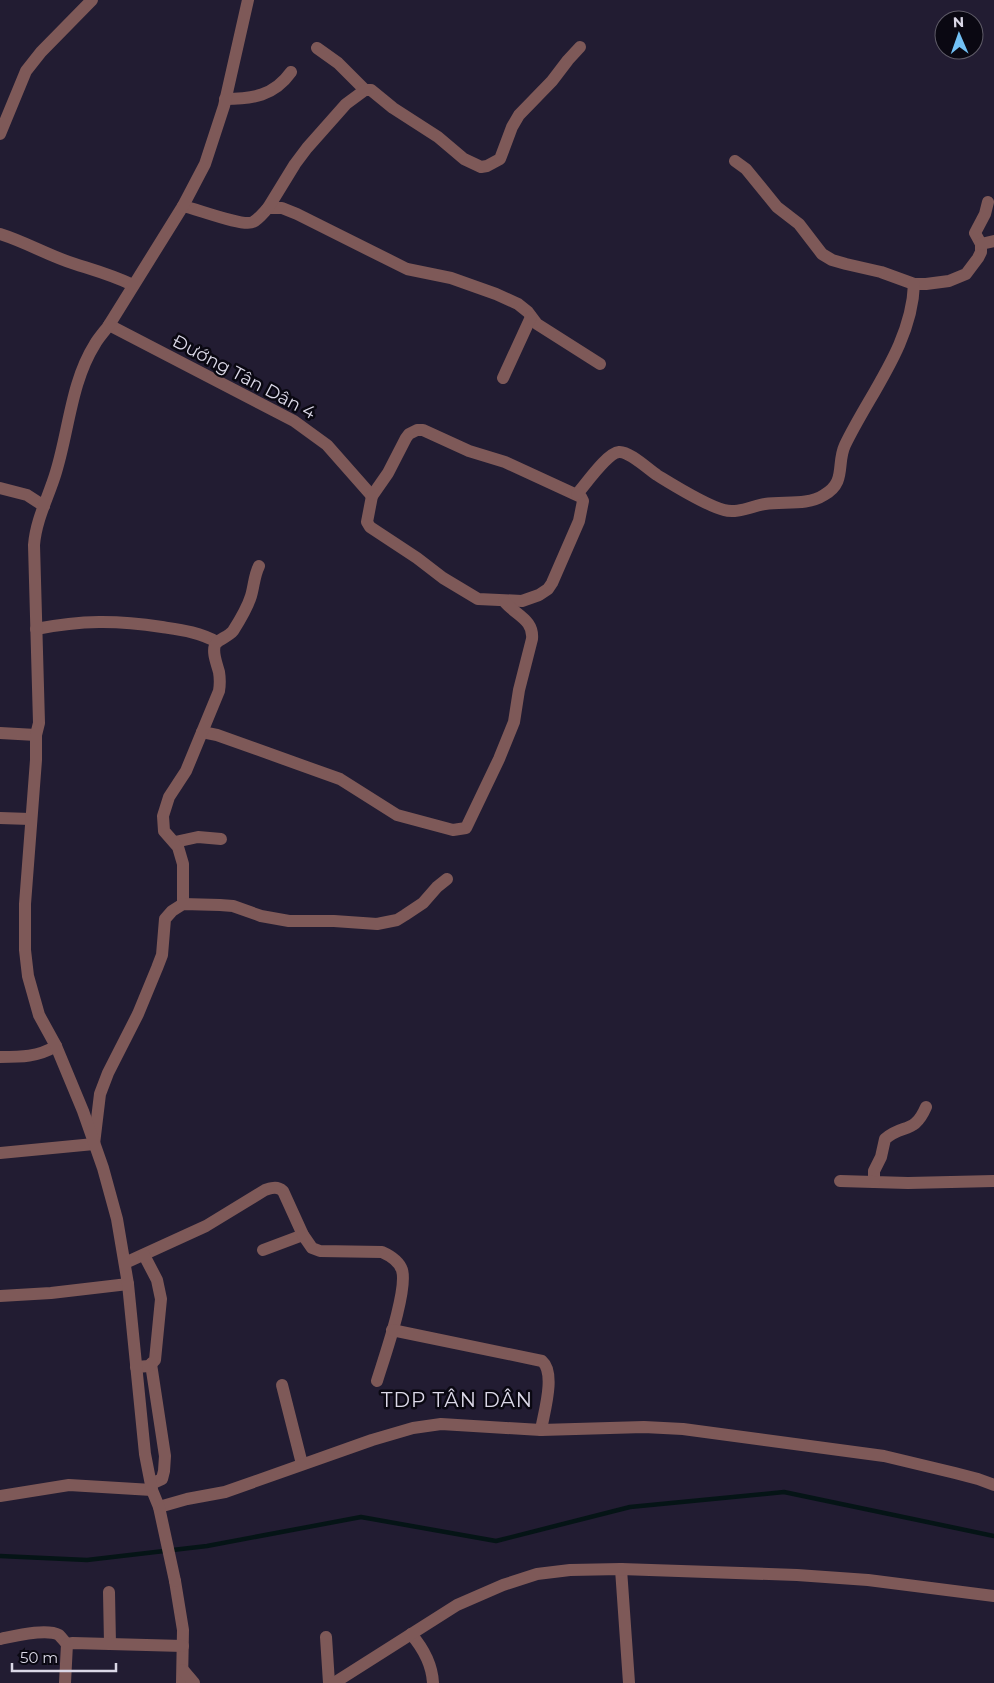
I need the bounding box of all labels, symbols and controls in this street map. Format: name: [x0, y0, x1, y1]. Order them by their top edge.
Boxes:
north arrow: [934, 10, 984, 60]
text: N: [953, 13, 965, 31]
street label: Đướng Tân Dân 4: [169, 330, 319, 424]
district label: TDP TÂN DÂN: [381, 1388, 533, 1412]
scale bar: [12, 1640, 116, 1672]
text: 50 m: [20, 1648, 58, 1667]

